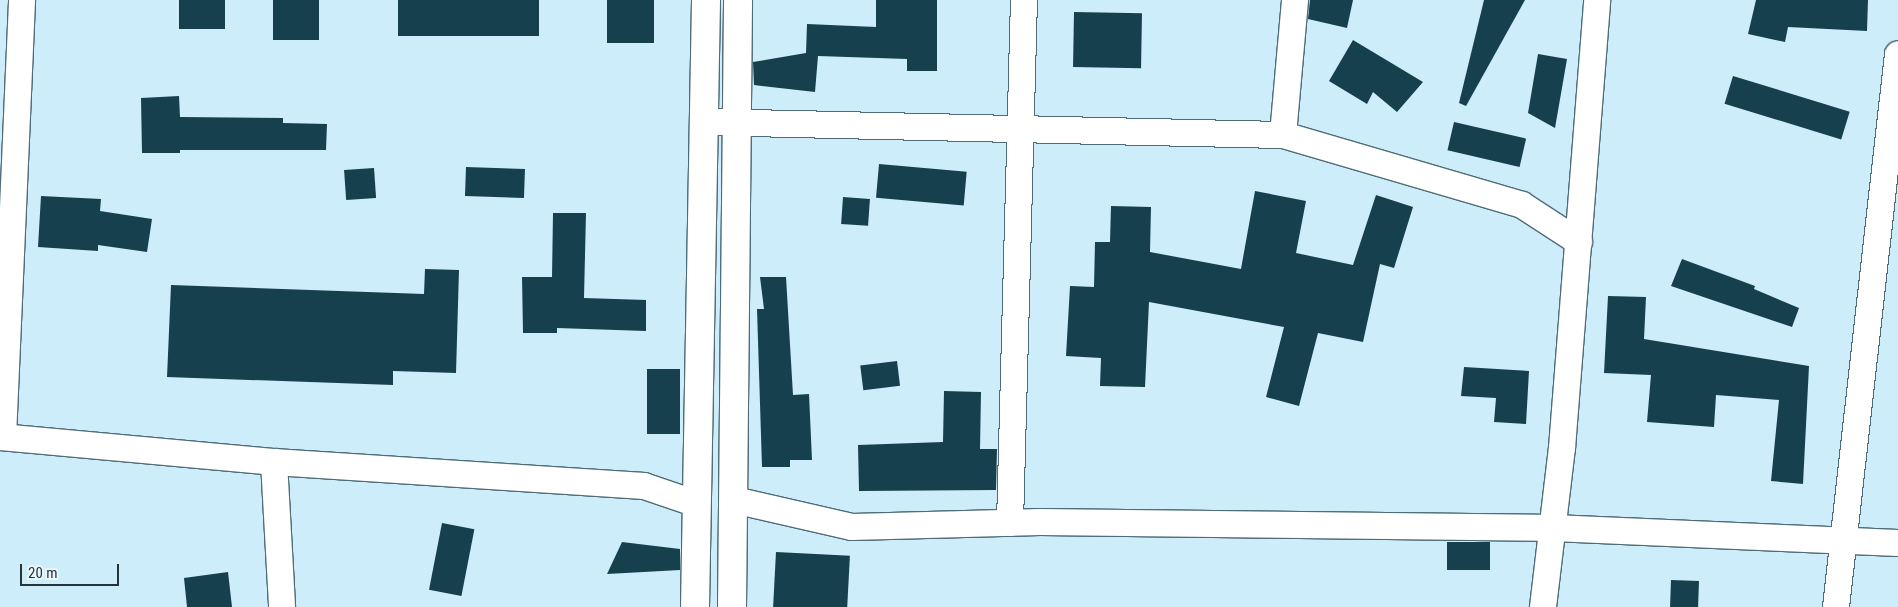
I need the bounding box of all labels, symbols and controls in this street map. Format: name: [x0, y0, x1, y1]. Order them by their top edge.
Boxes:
scale bar: [22, 554, 121, 586]
text: 20 m: [28, 564, 58, 582]

